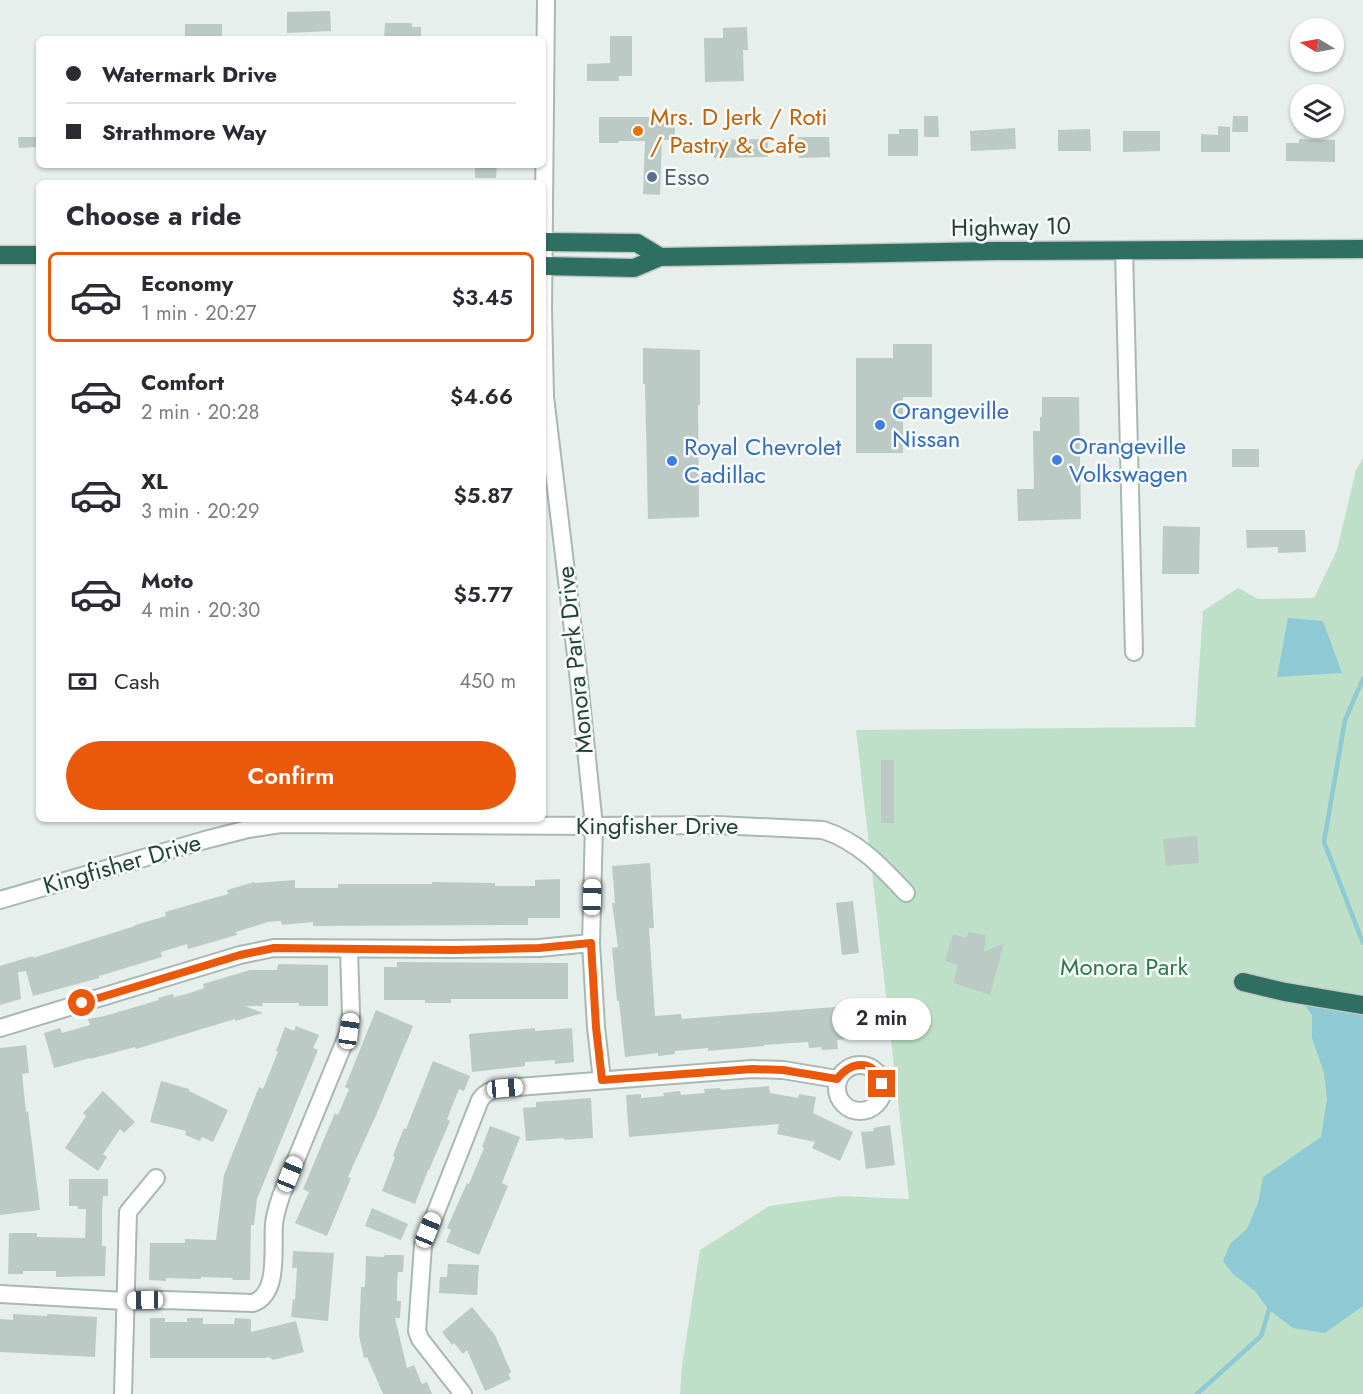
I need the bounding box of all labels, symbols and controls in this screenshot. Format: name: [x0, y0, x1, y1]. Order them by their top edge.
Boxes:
north arrow: [1290, 18, 1344, 72]
map controls: [1290, 18, 1344, 138]
text: Watermark Drive: [102, 58, 277, 90]
button: layers: [1290, 84, 1344, 138]
place label: Mrs. D Jerk / Roti / Pastry & Cafe: [650, 99, 827, 162]
text: Strathmore Way: [102, 116, 267, 148]
marker: Mrs. D Jerk / Roti / Pastry & Cafe: [631, 124, 645, 138]
place label: Esso: [664, 159, 710, 194]
marker: Esso: [645, 170, 659, 184]
text: Choose a ride: [66, 196, 241, 235]
street label: Highway 10: [951, 208, 1071, 245]
text: Economy: [141, 267, 233, 299]
icon: car: [69, 270, 123, 324]
text: $3.45: [452, 281, 513, 313]
text: 1 min · 20:27: [141, 299, 257, 328]
text: Comfort: [141, 366, 224, 398]
icon: car: [69, 369, 123, 423]
text: $4.66: [450, 380, 513, 412]
place label: Orangeville Nissan: [892, 393, 1009, 456]
text: 2 min · 20:28: [141, 398, 259, 427]
marker: Orangeville Nissan: [873, 418, 887, 432]
place label: Orangeville Volkswagen: [1069, 428, 1188, 491]
place label: Royal Chevrolet Cadillac: [684, 429, 841, 492]
marker: Orangeville Volkswagen: [1050, 453, 1064, 467]
marker: Royal Chevrolet Cadillac: [665, 454, 679, 468]
text: XL: [141, 465, 168, 497]
icon: car: [69, 468, 123, 522]
text: $5.87: [453, 479, 513, 511]
text: 3 min · 20:29: [141, 497, 260, 526]
text: Moto: [141, 564, 194, 596]
street label: Monora Park Drive: [547, 564, 602, 756]
icon: car: [69, 567, 123, 621]
text: $5.77: [454, 578, 513, 610]
text: 4 min · 20:30: [141, 596, 260, 625]
icon: cash: [66, 665, 99, 698]
text: Cash: [114, 665, 160, 697]
text: 450 m: [459, 667, 516, 696]
button: Confirm: [66, 741, 516, 810]
street label: Kingfisher Drive: [576, 808, 738, 843]
street label: Kingfisher Drive: [39, 824, 205, 903]
car: [583, 879, 601, 915]
park label: Monora Park: [1060, 949, 1188, 984]
route start: [68, 989, 95, 1016]
callout: 2 min: [832, 997, 932, 1039]
text: 2 min: [856, 1004, 907, 1033]
car: [338, 1012, 360, 1050]
route end: [868, 1070, 895, 1097]
car: [486, 1077, 524, 1099]
car: [275, 1154, 305, 1194]
car: [413, 1210, 443, 1250]
car: [127, 1291, 163, 1309]

